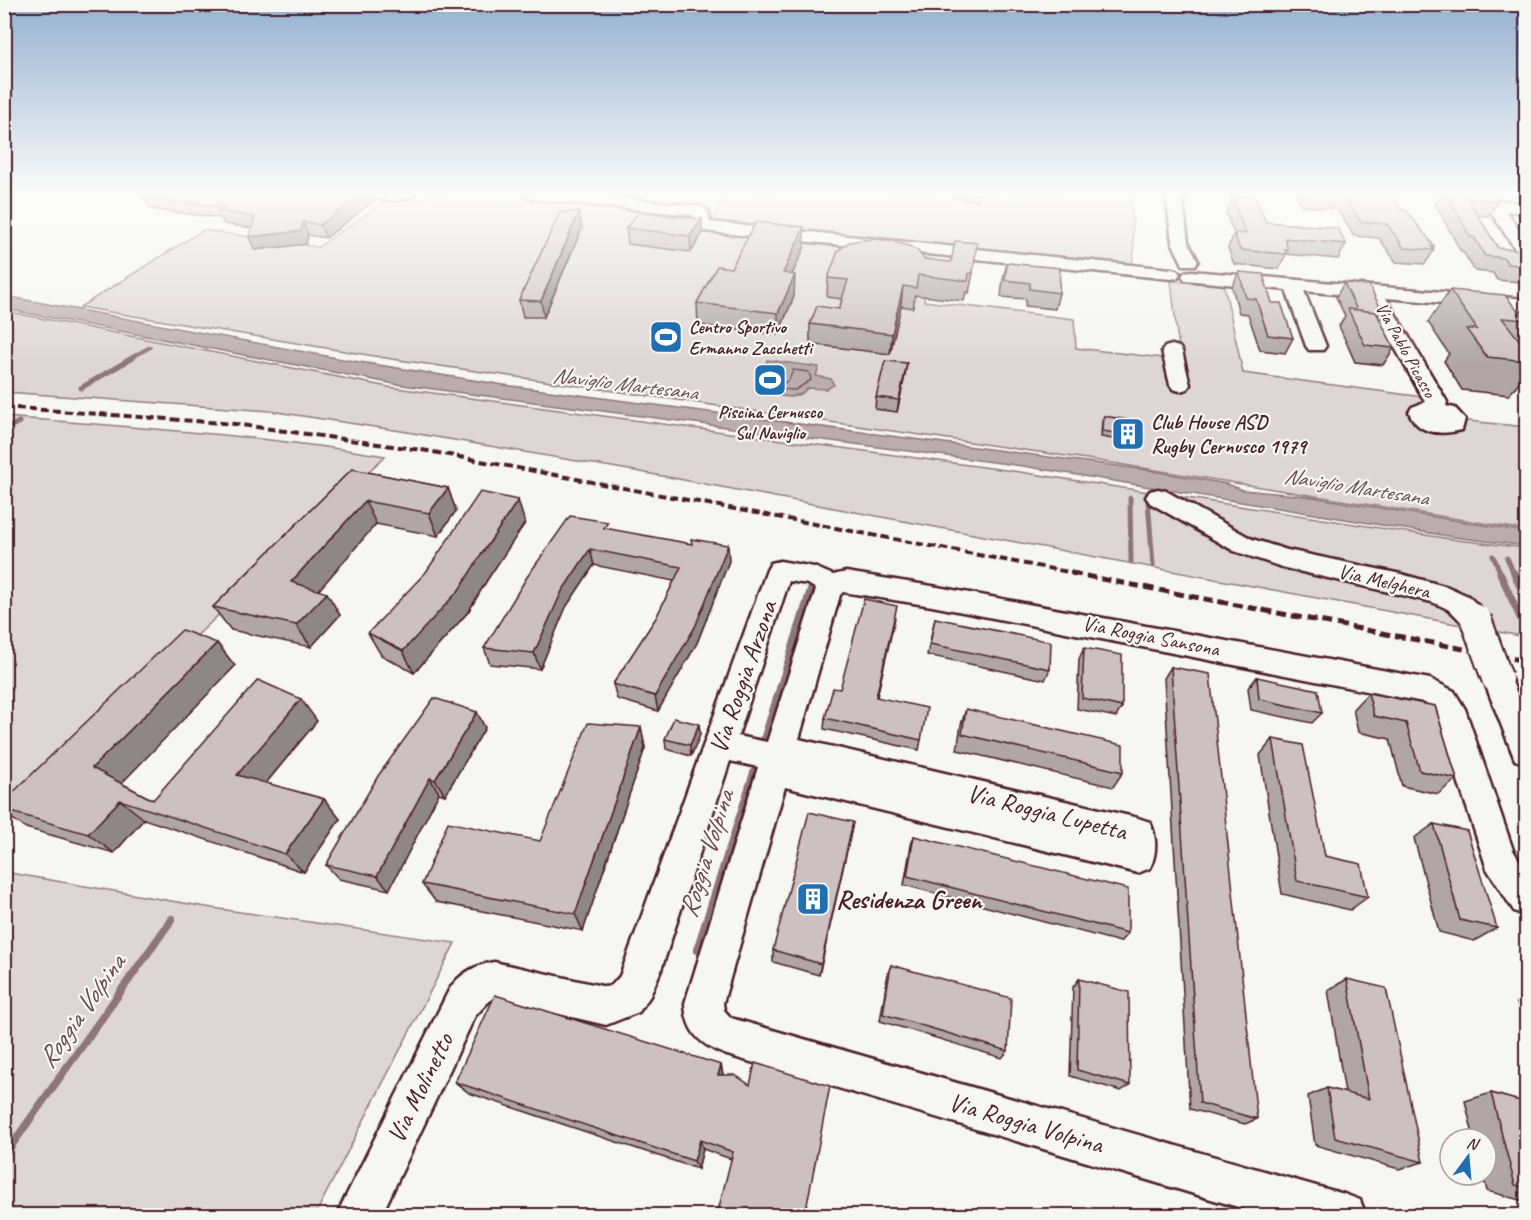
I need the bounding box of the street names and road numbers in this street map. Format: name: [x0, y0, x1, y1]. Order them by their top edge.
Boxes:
street label: Via Pablo Picasso: [1371, 299, 1442, 403]
street label: Via Melghera: [1336, 558, 1434, 604]
street label: Via Roggia Arzona: [701, 595, 785, 758]
street label: Via Roggia Sansona: [1080, 610, 1223, 662]
street label: Via Roggia Lupetta: [964, 776, 1132, 848]
street label: Via Molinetto: [379, 1026, 461, 1148]
street label: Via Roggia Volpina: [945, 1085, 1108, 1161]

